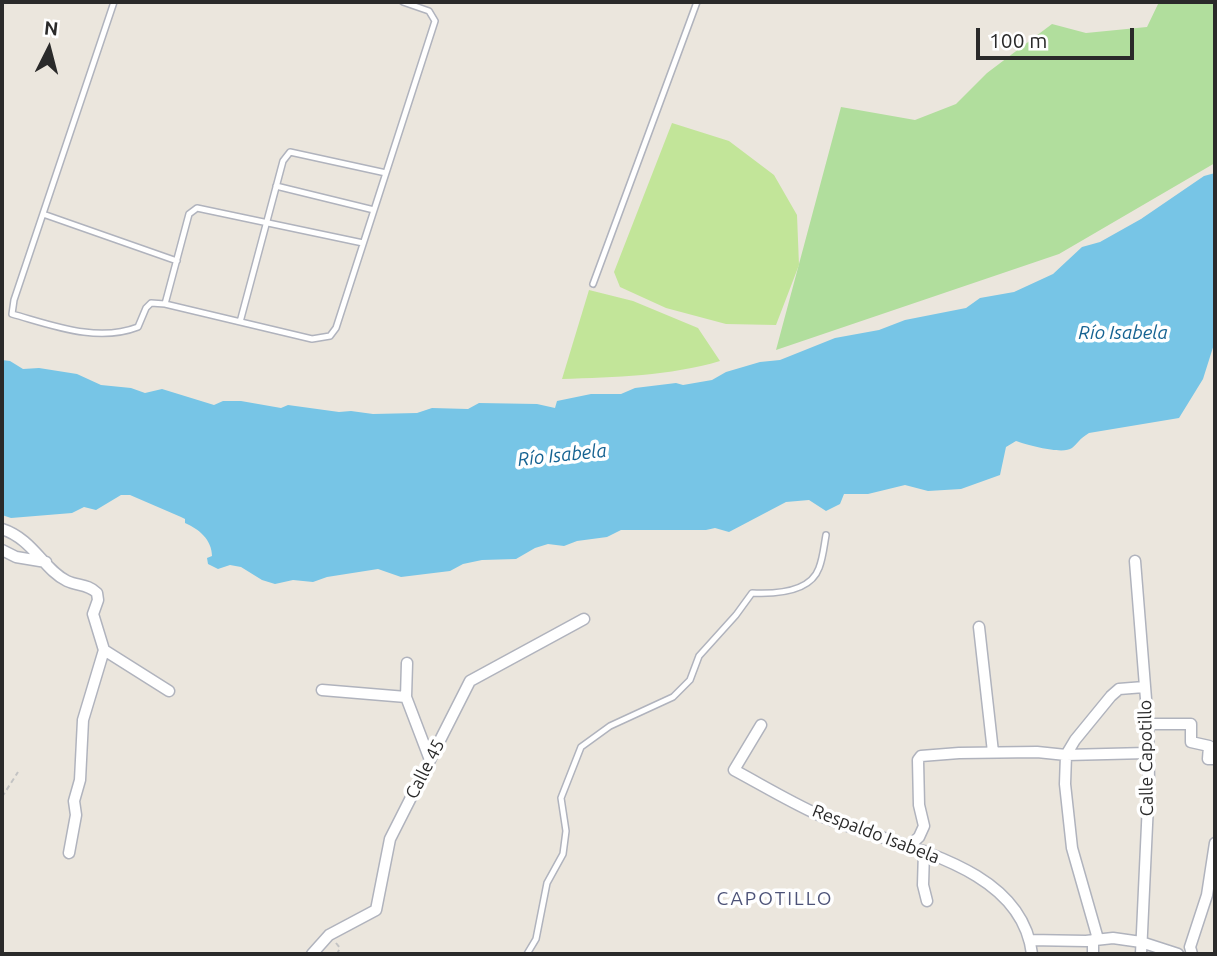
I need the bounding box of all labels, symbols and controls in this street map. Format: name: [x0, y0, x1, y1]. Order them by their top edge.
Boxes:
north arrow: [14, 14, 84, 84]
scale bar: [979, 14, 1136, 58]
text: N: [43, 16, 59, 40]
text: 100 m: [989, 28, 1047, 52]
water label: Río Isabela: [1078, 322, 1168, 344]
water label: Río Isabela: [516, 439, 608, 471]
street label: Calle Capotillo: [1134, 700, 1158, 816]
street label: Calle 45: [401, 736, 449, 802]
street label: Respaldo Isabela: [809, 800, 943, 868]
district label: CAPOTILLO: [718, 888, 832, 910]

